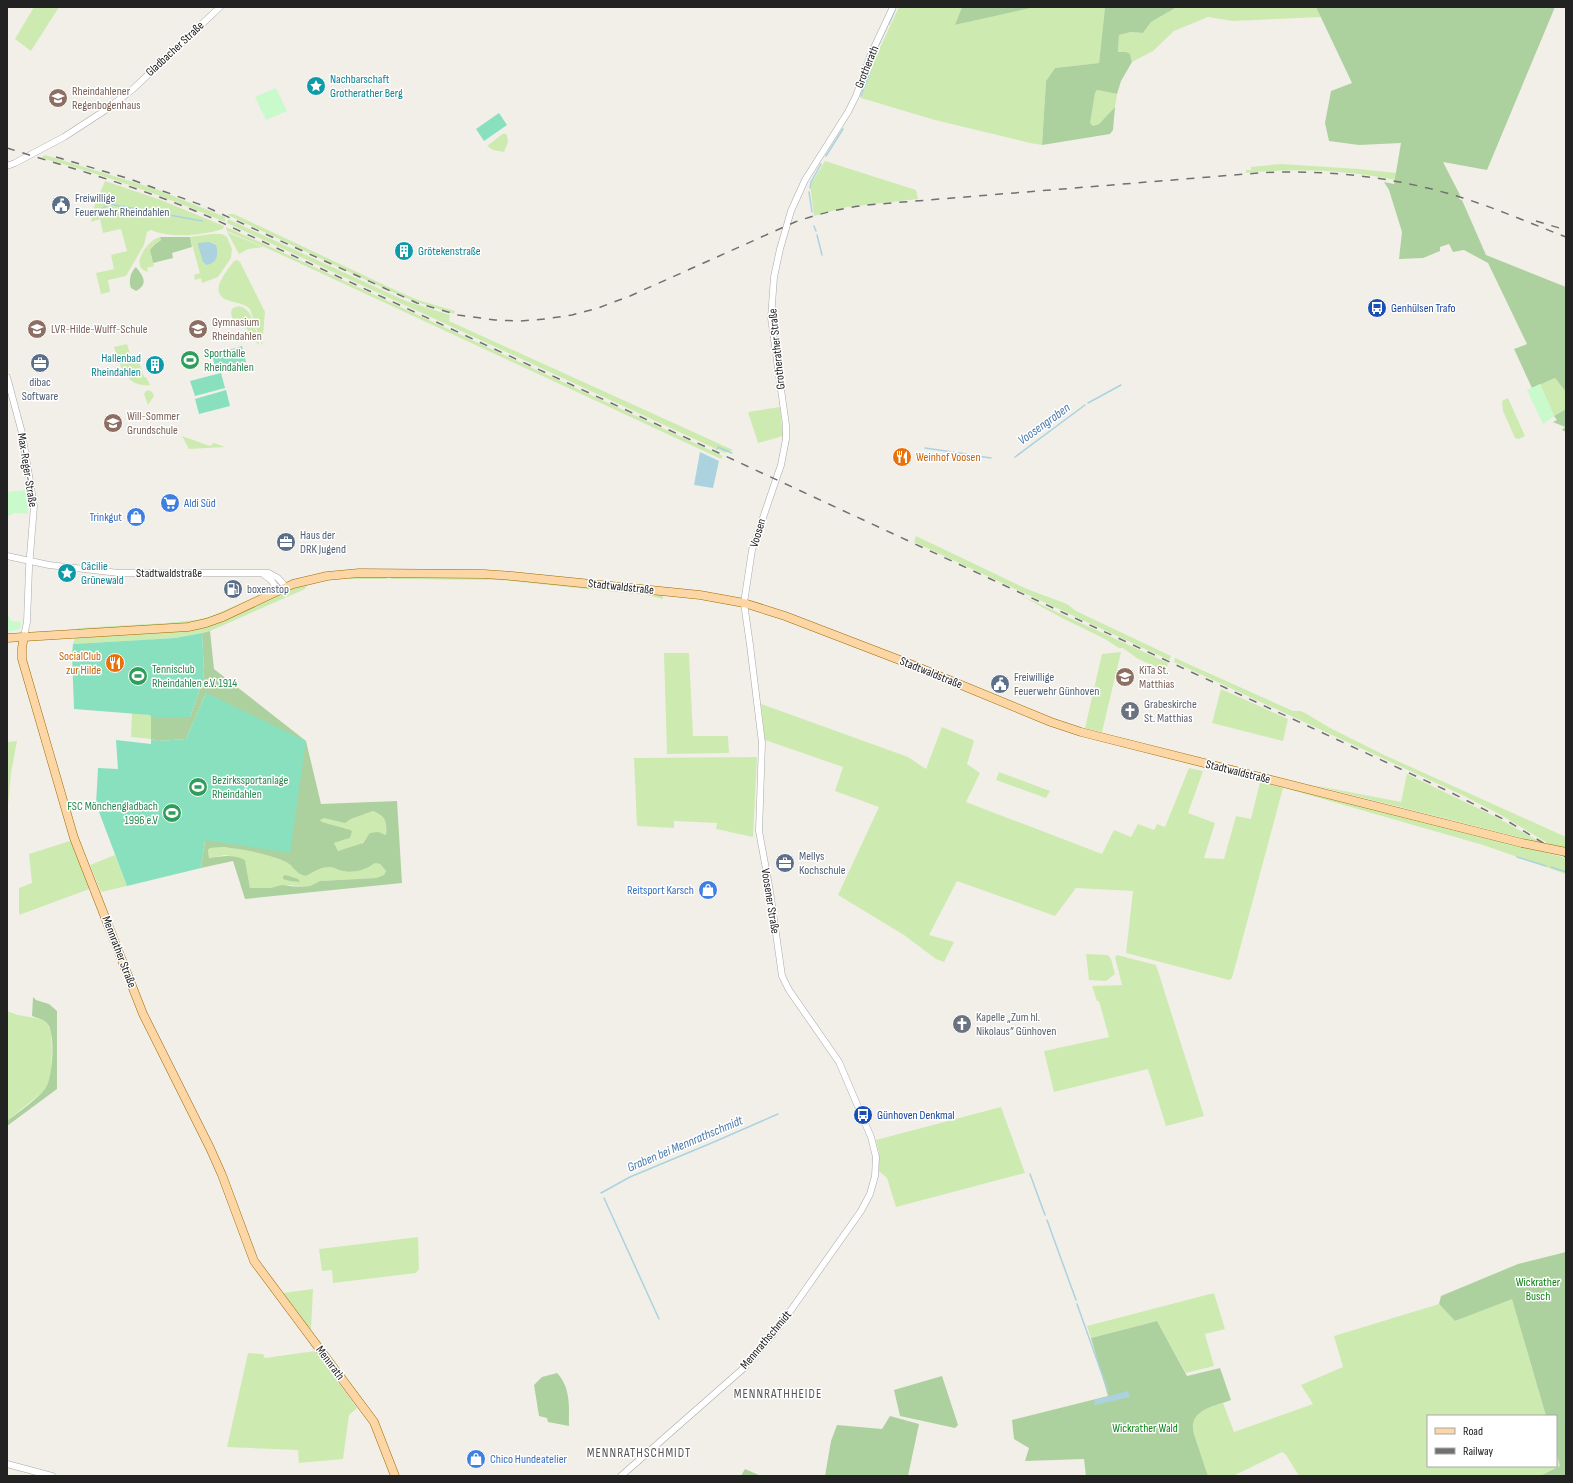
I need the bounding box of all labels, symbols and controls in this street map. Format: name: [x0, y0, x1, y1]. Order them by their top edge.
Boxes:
street label: Gladbacher Straße: [143, 18, 207, 80]
street label: Grotherath: [852, 44, 882, 90]
place label: Nachbarschaft Grotherather Berg: [330, 72, 403, 101]
place icon: Nachbarschaft Grotherather Berg: [305, 75, 327, 97]
place label: Rheindahlener Regenbogenhaus: [72, 84, 141, 113]
school or university icon: Rheindahlener Regenbogenhaus: [47, 87, 69, 109]
place label: Freiwillige Feuerwehr Rheindahlen: [75, 191, 169, 220]
public building icon: Freiwillige Feuerwehr Rheindahlen: [50, 194, 72, 216]
building icon: Grötekenstraße: [393, 240, 415, 262]
place label: Grötekenstraße: [418, 244, 481, 259]
bus stop icon: Genhülsen Trafo: [1366, 297, 1388, 319]
place label: Genhülsen Trafo: [1391, 301, 1456, 316]
street label: Grotherather Straße: [765, 308, 789, 390]
place label: Gymnasium Rheindahlen: [212, 315, 262, 344]
school or university icon: LVR-Hilde-Wulff-Schule: [26, 318, 48, 340]
school or university icon: Gymnasium Rheindahlen: [187, 318, 209, 340]
place label: LVR-Hilde-Wulff-Schule: [51, 322, 148, 337]
place label: Sporthalle Rheindahlen: [204, 346, 254, 375]
sports icon: Sporthalle Rheindahlen: [179, 349, 201, 371]
place label: Hallenbad Rheindahlen: [91, 351, 141, 380]
office icon: dibac Software: [29, 352, 51, 374]
building icon: Hallenbad Rheindahlen: [144, 354, 166, 376]
place label: dibac Software: [22, 375, 58, 404]
water label: Voosengraben: [1015, 399, 1074, 448]
place label: Will-Sommer Grundschule: [127, 409, 180, 438]
school or university icon: Will-Sommer Grundschule: [102, 412, 124, 434]
street label: Max-Reger-Straße: [14, 432, 40, 508]
restaurant icon: Weinhof Voosen: [891, 446, 913, 468]
place label: Weinhof Voosen: [916, 450, 981, 465]
supermarket icon: Aldi Süd: [159, 492, 181, 514]
place label: Aldi Süd: [183, 496, 216, 511]
shop icon: Trinkgut: [125, 506, 147, 528]
place label: Trinkgut: [89, 510, 122, 525]
street label: Voosen: [747, 517, 769, 549]
place label: Haus der DRK Jugend: [300, 528, 346, 557]
office icon: Haus der DRK Jugend: [275, 531, 297, 553]
place label: Cäcilie Grünewald: [81, 559, 124, 588]
place icon: Cäcilie Grünewald: [56, 562, 78, 584]
street label: Stadtwaldstraße: [136, 566, 202, 581]
street label: Stadtwaldstraße: [587, 576, 655, 598]
fuel station icon: boxenstop: [222, 578, 244, 600]
place label: boxenstop: [247, 582, 289, 597]
place label: SocialClub zur Hilde: [59, 649, 101, 678]
restaurant icon: SocialClub zur Hilde: [104, 652, 126, 674]
street label: Stadtwaldstraße: [898, 654, 965, 692]
place label: Tennisclub Rheindahlen e.V. 1914: [152, 662, 237, 691]
place label: KiTa St. Matthias: [1139, 663, 1174, 692]
sports icon: Tennisclub Rheindahlen e.V. 1914: [127, 665, 149, 687]
school or university icon: KiTa St. Matthias: [1114, 666, 1136, 688]
place label: Freiwillige Feuerwehr Günhoven: [1014, 670, 1099, 699]
public building icon: Freiwillige Feuerwehr Günhoven: [989, 673, 1011, 695]
place label: Grabeskirche St. Matthias: [1144, 697, 1197, 726]
church icon: Grabeskirche St. Matthias: [1119, 700, 1141, 722]
street label: Stadtwaldstraße: [1204, 757, 1272, 787]
place label: Bezirkssportanlage Rheindahlen: [212, 773, 289, 802]
sports icon: Bezirkssportanlage Rheindahlen: [187, 776, 209, 798]
place label: FSC Mönchengladbach 1996 e.V: [67, 799, 159, 828]
sports icon: FSC Mönchengladbach 1996 e.V: [161, 802, 183, 824]
place label: Mellys Kochschule: [799, 849, 846, 878]
office icon: Mellys Kochschule: [774, 852, 796, 874]
street label: Voosener Straße: [757, 867, 783, 935]
shop icon: Reitsport Karsch: [697, 879, 719, 901]
place label: Reitsport Karsch: [627, 883, 694, 898]
street label: Mennrather Straße: [98, 914, 140, 990]
place label: Kapelle „Zum hl. Nikolaus“ Günhoven: [976, 1010, 1056, 1039]
church icon: Kapelle „Zum hl. Nikolaus“ Günhoven: [951, 1013, 973, 1035]
bus stop icon: Günhoven Denkmal: [852, 1104, 874, 1126]
place label: Günhoven Denkmal: [877, 1108, 955, 1123]
water label: Graben bei Mennrathschmidt: [625, 1112, 746, 1176]
park label: Wickrather Busch: [1516, 1275, 1561, 1304]
street label: Mennrathschmidt: [737, 1307, 795, 1372]
street label: Mennrath: [312, 1343, 348, 1383]
district label: MENNRATHHEIDE: [734, 1386, 822, 1402]
legend: [1427, 1415, 1557, 1467]
park label: Wickrather Wald: [1112, 1421, 1178, 1436]
text: Road: [1463, 1424, 1483, 1439]
text: Railway: [1463, 1444, 1494, 1459]
district label: MENNRATHSCHMIDT: [587, 1445, 691, 1461]
shop icon: Chico Hundeatelier: [465, 1448, 487, 1470]
place label: Chico Hundeatelier: [490, 1452, 567, 1467]

